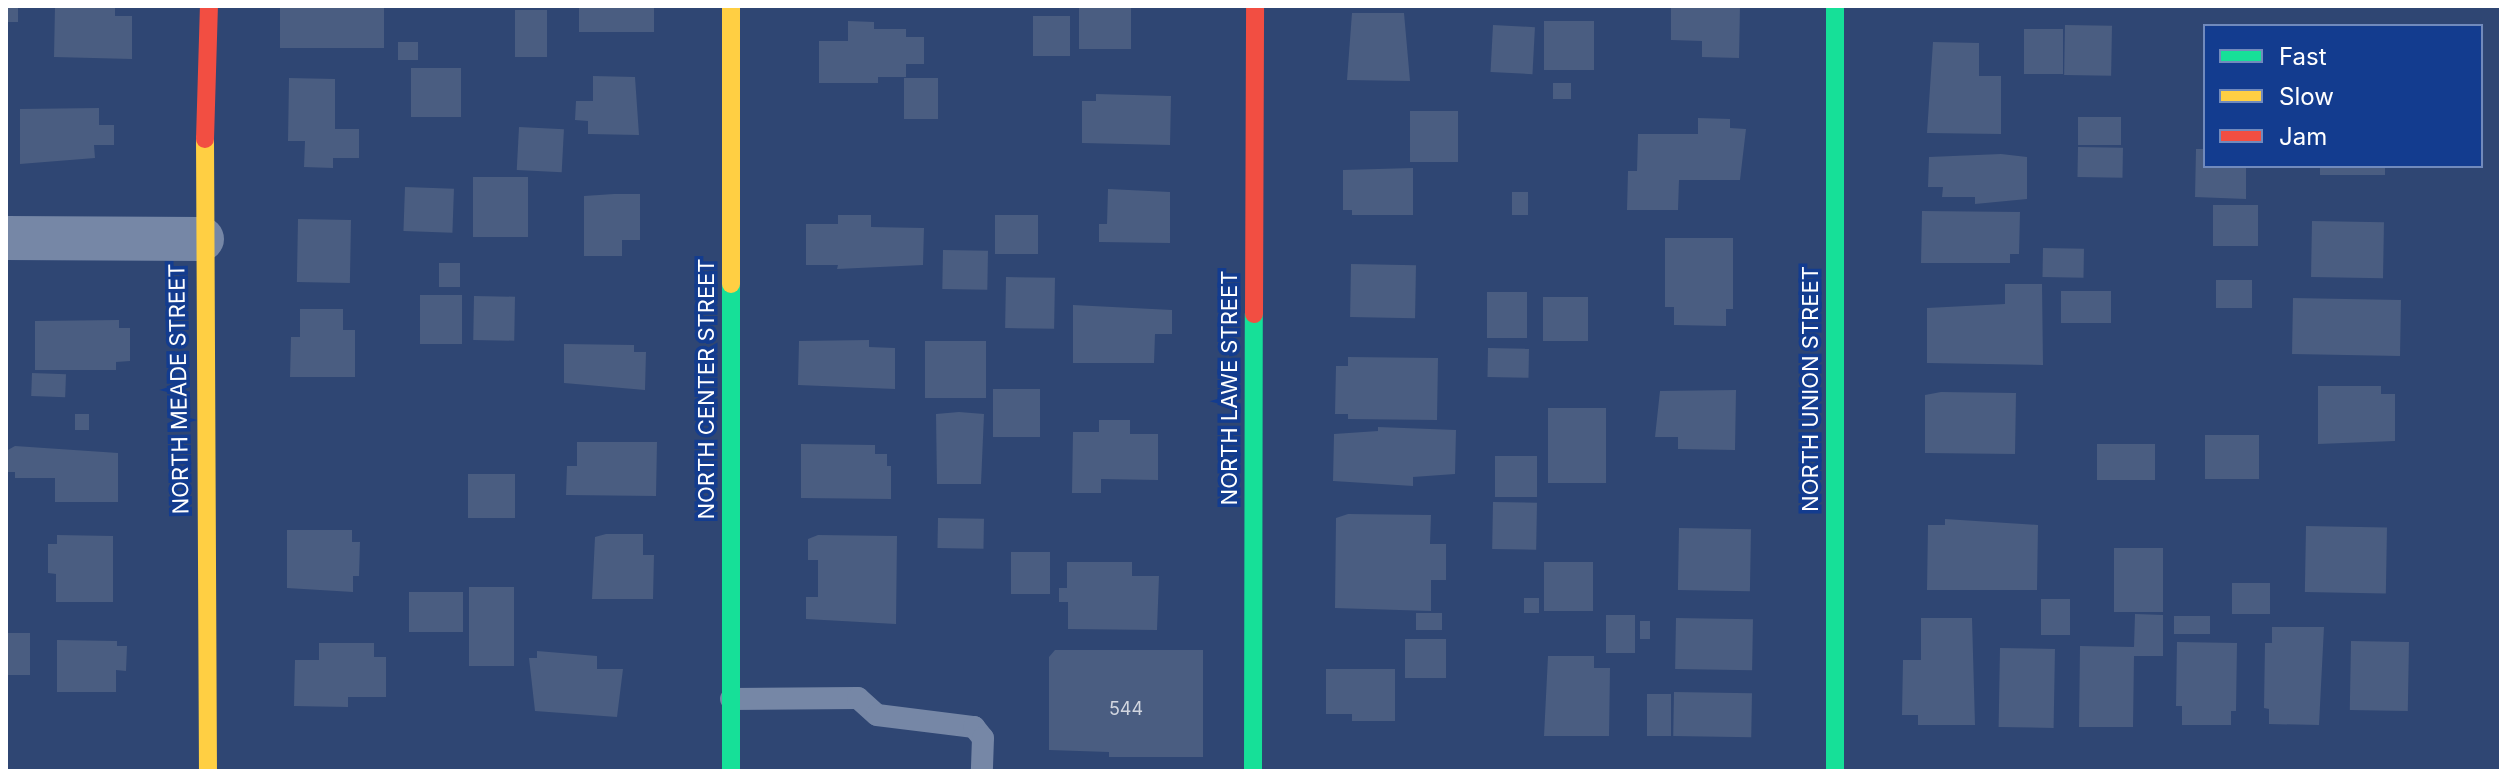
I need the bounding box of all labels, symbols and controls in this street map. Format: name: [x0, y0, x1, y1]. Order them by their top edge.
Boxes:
legend: [2203, 24, 2483, 168]
text: Fast: [2279, 42, 2327, 71]
text: Slow: [2279, 82, 2334, 111]
text: Jam: [2279, 122, 2327, 151]
street label: NORTH CENTER STREET: [694, 258, 720, 520]
street label: NORTH MEADE STREET: [164, 263, 194, 515]
street label: NORTH UNION STREET: [1798, 266, 1824, 512]
street label: NORTH LAWE STREET: [1217, 271, 1243, 505]
house number: 544: [1109, 698, 1143, 720]

